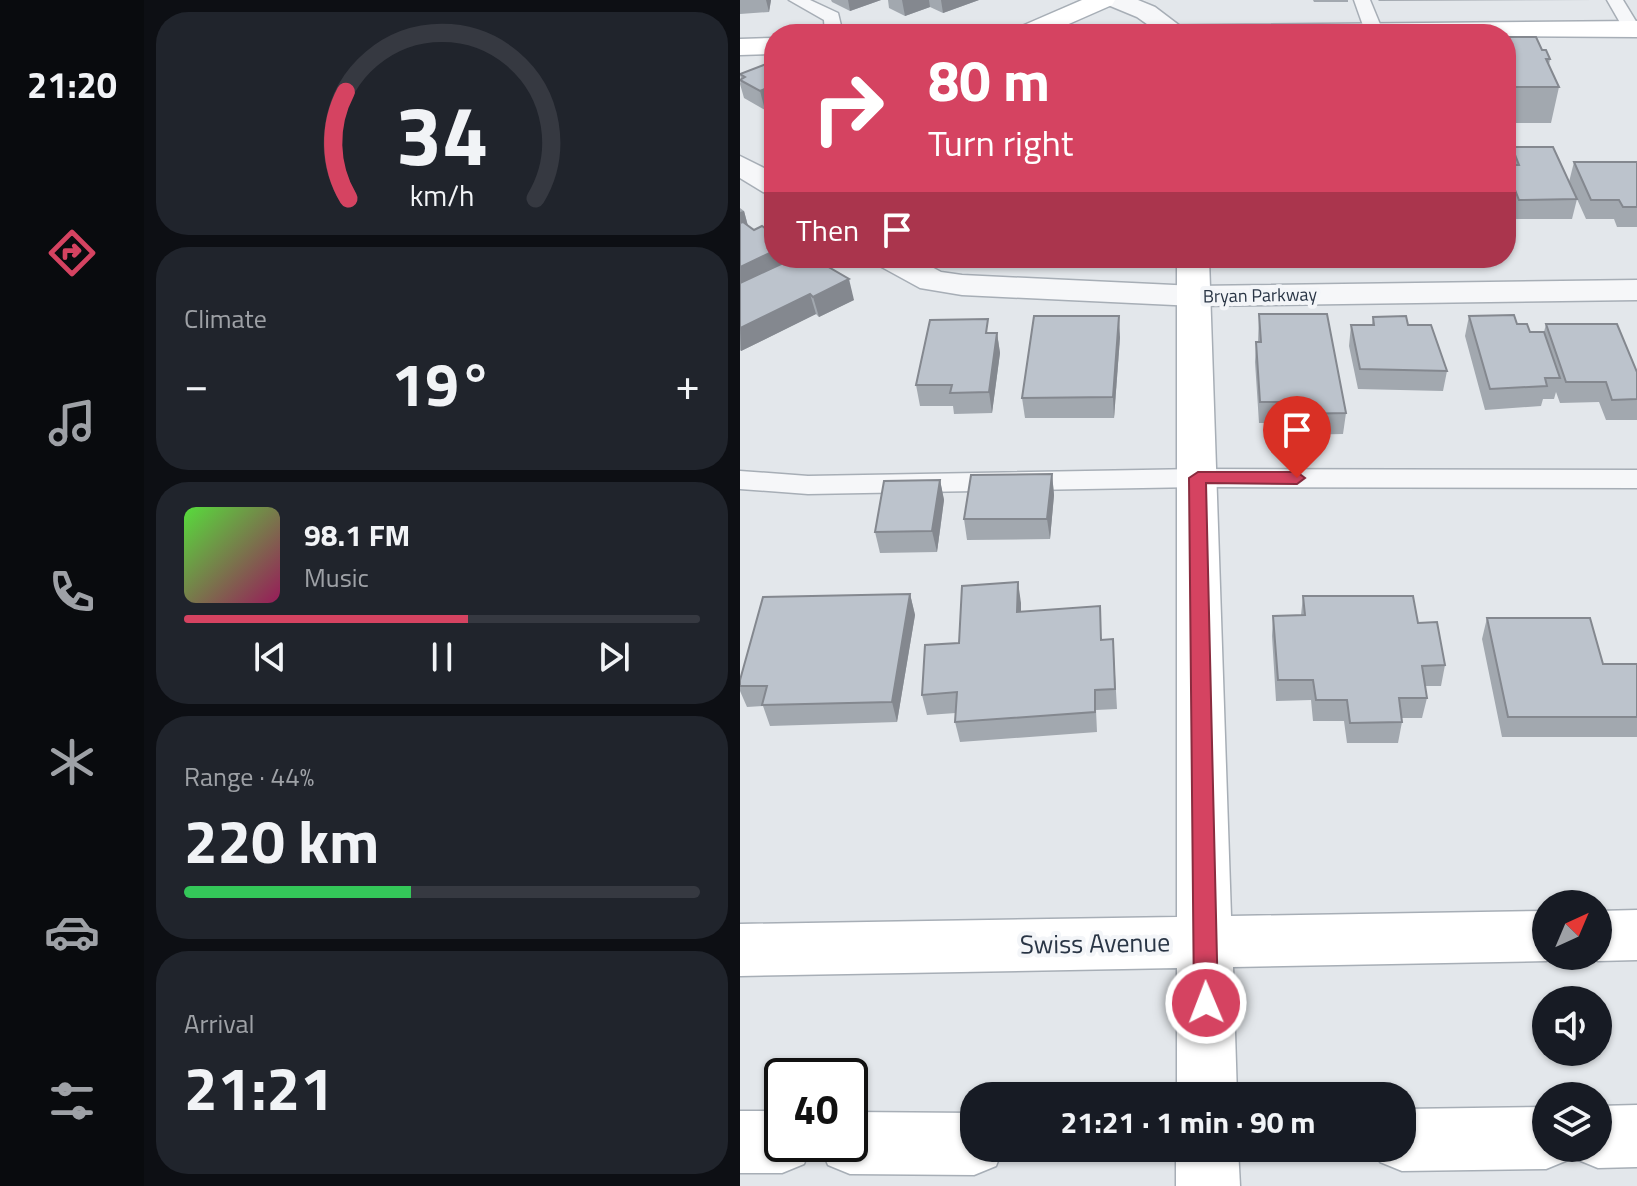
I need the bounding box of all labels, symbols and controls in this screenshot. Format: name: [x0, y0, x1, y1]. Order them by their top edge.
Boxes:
text: 80 m: [928, 38, 1050, 123]
icon: right: [796, 56, 900, 160]
text: 21:20: [27, 57, 117, 112]
text: 34: [395, 71, 489, 197]
text: Turn right: [928, 115, 1073, 170]
text: km/h: [410, 175, 474, 218]
text: Then: [796, 207, 859, 253]
icon: arrive: [875, 208, 919, 252]
icon: directions: [44, 225, 100, 281]
street label: Bryan Parkway: [1203, 281, 1318, 309]
text: Climate: [184, 299, 267, 338]
text: 19°: [392, 338, 492, 429]
text: −: [184, 350, 209, 417]
text: +: [675, 350, 700, 417]
icon: music: [44, 395, 100, 451]
pin: [1263, 396, 1331, 478]
icon: arrive: [1275, 408, 1319, 452]
text: 98.1 FM: [304, 512, 410, 558]
text: Music: [304, 558, 369, 597]
icon: phone: [44, 564, 100, 620]
icon: previous: [248, 635, 292, 679]
icon: pause: [420, 635, 464, 679]
icon: next: [592, 635, 636, 679]
icon: climate: [44, 734, 100, 790]
text: Range · 44%: [184, 757, 314, 796]
text: 220 km: [184, 795, 379, 886]
north arrow: [1532, 890, 1612, 970]
map controls: [1532, 890, 1612, 1162]
icon: car: [44, 904, 100, 960]
street label: Swiss Avenue: [1019, 922, 1171, 964]
position arrow: [1164, 961, 1248, 1045]
button: sound: [1532, 986, 1612, 1066]
text: Arrival: [184, 1004, 255, 1043]
text: 21:21: [184, 1042, 334, 1133]
speed limit sign: 40: [764, 1058, 868, 1162]
icon: filters: [44, 1073, 100, 1129]
button: layers: [1532, 1082, 1612, 1162]
text: 21:21 · 1 min · 90 m: [1061, 1099, 1315, 1145]

